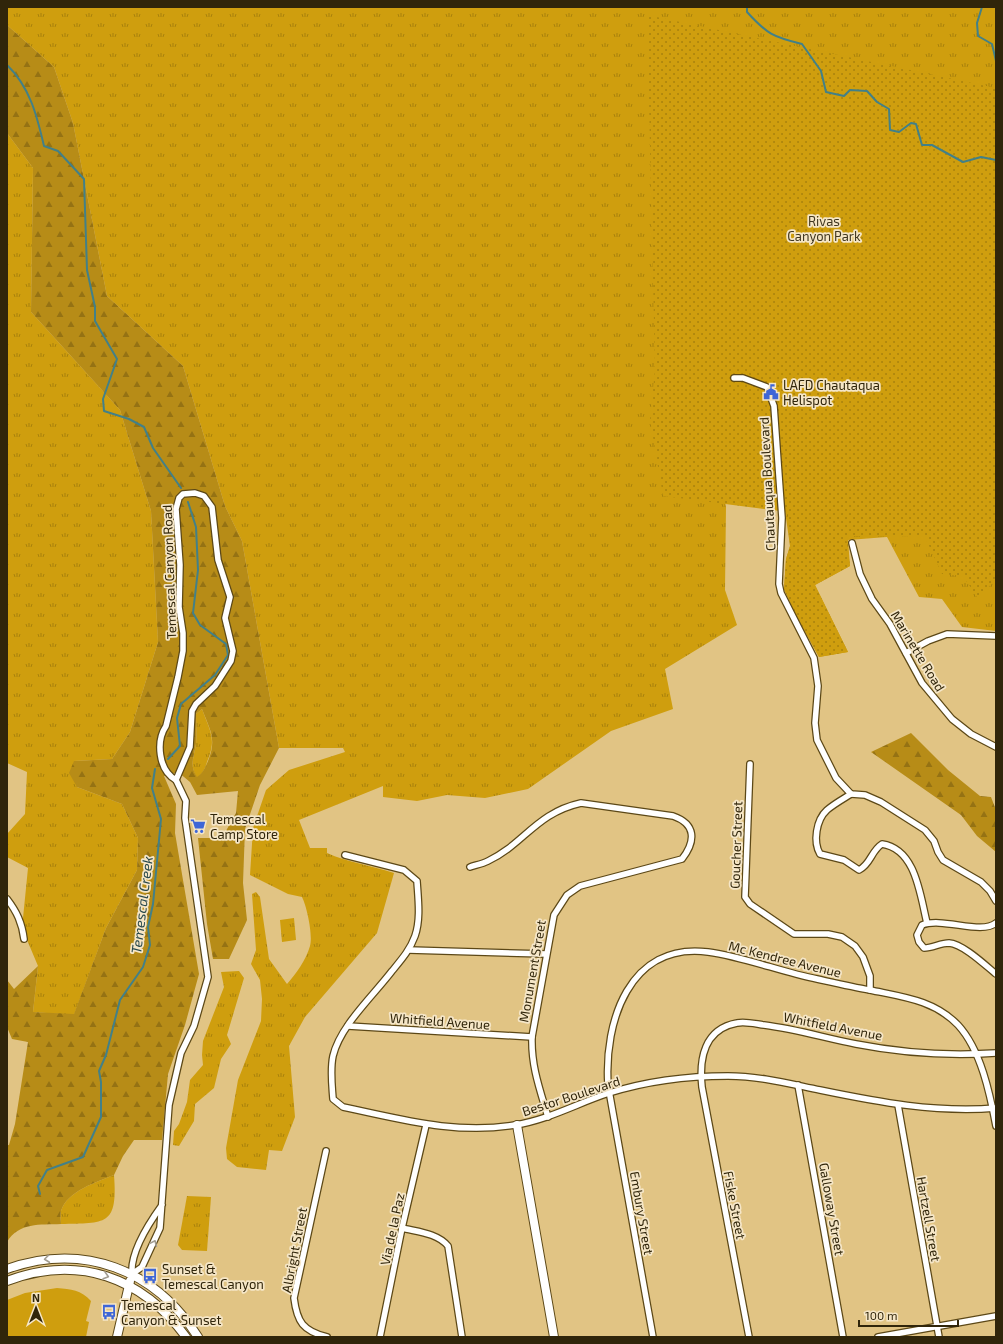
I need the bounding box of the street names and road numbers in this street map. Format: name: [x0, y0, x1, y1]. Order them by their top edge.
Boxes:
street label: Chautauqua Boulevard: [756, 417, 778, 551]
street label: Temescal Canyon Road: [159, 504, 179, 640]
street label: Marinette Road: [888, 608, 948, 694]
street label: Goucher Street: [726, 801, 746, 889]
street label: Monument Street: [515, 919, 549, 1023]
street label: Mc Kendree Avenue: [727, 937, 843, 981]
street label: Whitfield Avenue: [782, 1009, 884, 1043]
street label: Whitfield Avenue: [389, 1010, 491, 1032]
street label: Bestor Boulevard: [520, 1073, 622, 1119]
street label: Galloway Street: [816, 1161, 848, 1257]
street label: Fiske Street: [721, 1169, 749, 1241]
street label: Embury Street: [627, 1170, 657, 1256]
street label: Hartzell Street: [914, 1175, 944, 1263]
street label: Via de la Paz: [377, 1191, 407, 1267]
street label: Albright Street: [278, 1206, 310, 1294]

